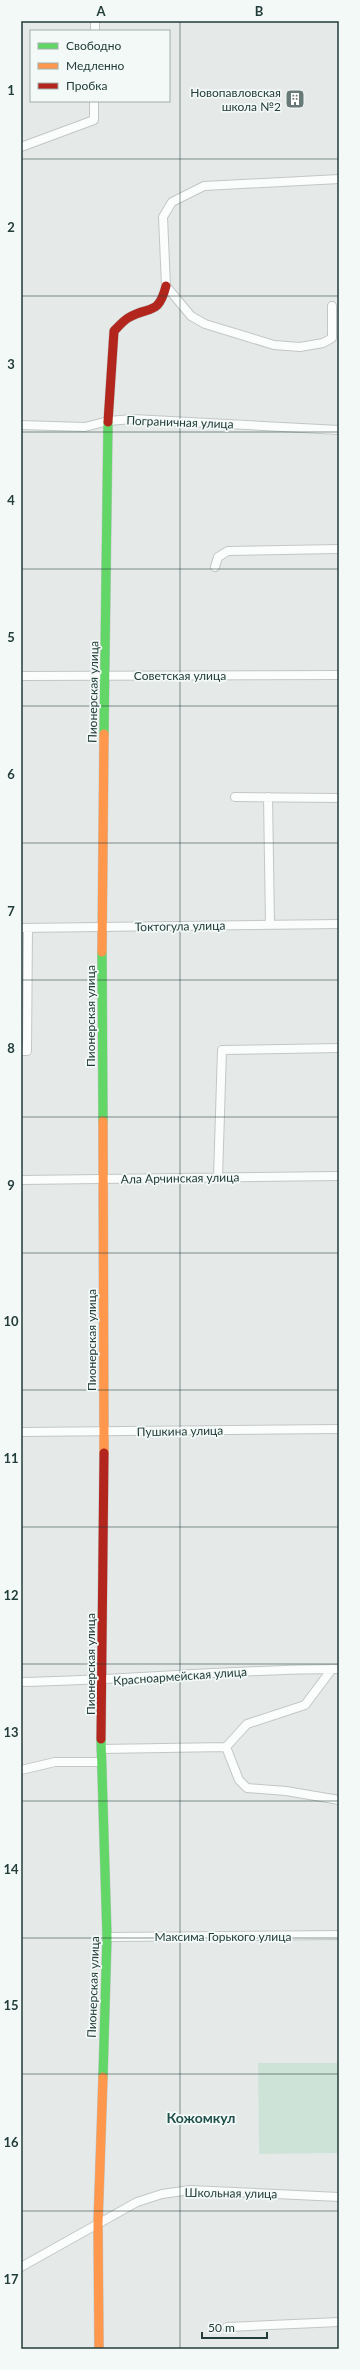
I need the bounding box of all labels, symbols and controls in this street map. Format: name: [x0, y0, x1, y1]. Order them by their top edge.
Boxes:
text: A: [95, 3, 106, 19]
text: B: [255, 3, 264, 19]
legend: [30, 30, 170, 102]
text: Свободно: [66, 38, 122, 53]
text: Медленно: [66, 58, 125, 73]
text: Пробка: [66, 78, 107, 93]
text: 1: [7, 82, 15, 98]
place label: Новопавловская школа №2: [190, 85, 281, 114]
building icon: Новопавловская школа №2: [284, 88, 306, 110]
text: 2: [7, 219, 15, 235]
text: 3: [7, 356, 15, 372]
street label: Пограничная улица: [126, 413, 234, 431]
text: 4: [7, 492, 15, 508]
text: 5: [7, 629, 15, 645]
street label: Пионерская улица: [85, 641, 101, 743]
street label: Советская улица: [134, 668, 226, 683]
text: 6: [7, 766, 15, 782]
text: 7: [7, 903, 15, 919]
street label: Токтогула улица: [135, 918, 226, 934]
street label: Пионерская улица: [83, 965, 98, 1067]
text: 8: [7, 1040, 15, 1056]
street label: Ала Арчинская улица: [121, 1169, 239, 1187]
text: 9: [7, 1177, 15, 1193]
street label: Пионерская улица: [84, 1289, 99, 1391]
text: 10: [3, 1313, 19, 1329]
street label: Пушкина улица: [137, 1423, 223, 1439]
text: 11: [3, 1450, 19, 1466]
text: 12: [3, 1587, 19, 1603]
street label: Пионерская улица: [83, 1613, 98, 1715]
street label: Красноармейская улица: [113, 1664, 247, 1688]
text: 13: [3, 1724, 19, 1740]
text: 14: [3, 1861, 19, 1877]
street label: Максима Горького улица: [155, 1929, 291, 1944]
street label: Пионерская улица: [84, 1936, 102, 2038]
text: 15: [3, 1997, 19, 2013]
district label: Кожомкул: [167, 2109, 235, 2126]
text: 16: [3, 2134, 19, 2150]
street label: Школьная улица: [185, 2185, 277, 2201]
text: 17: [3, 2271, 19, 2287]
scale bar: [202, 2314, 267, 2340]
text: 50 m: [208, 2320, 235, 2335]

